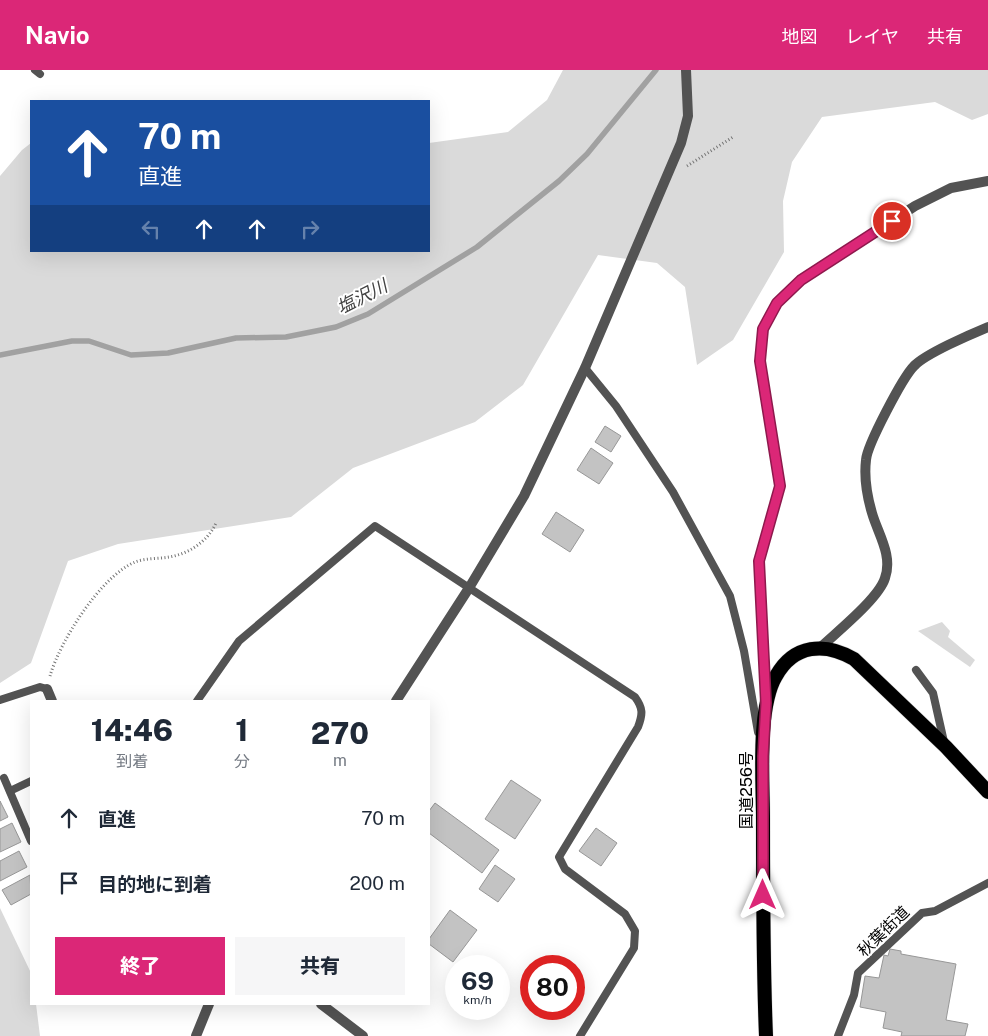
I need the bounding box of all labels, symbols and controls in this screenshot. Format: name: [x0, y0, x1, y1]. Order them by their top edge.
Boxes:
text: Navio: [25, 21, 90, 49]
text: 地図: [782, 26, 818, 47]
text: レイヤ: [846, 26, 899, 47]
text: 共有: [927, 26, 963, 47]
text: 70 m: [138, 116, 221, 157]
icon: ahead: [55, 120, 120, 185]
text: 直進: [138, 163, 182, 189]
pin: [871, 200, 913, 242]
icon: arrive: [878, 207, 906, 235]
icon: left: [137, 215, 165, 243]
icon: ahead: [190, 215, 218, 243]
icon: ahead: [243, 215, 271, 243]
icon: right: [296, 215, 324, 243]
water label: 塩沢川: [333, 274, 392, 318]
text: 14:46: [91, 712, 173, 748]
text: 1: [235, 712, 249, 748]
text: 270: [311, 715, 369, 751]
text: m: [333, 751, 347, 770]
street label: 国道256号: [737, 751, 756, 829]
text: 到着: [116, 752, 148, 771]
text: 分: [234, 752, 250, 771]
icon: ahead: [55, 804, 83, 832]
text: 70 m: [361, 807, 405, 829]
text: 直進: [98, 808, 136, 830]
position arrow: [736, 868, 788, 920]
icon: arrive: [55, 869, 83, 897]
text: 200 m: [349, 872, 405, 894]
text: 目的地に到着: [98, 873, 212, 895]
street label: 秋葉街道: [854, 902, 913, 960]
button: 終了: [55, 937, 225, 995]
button: 共有: [235, 937, 405, 995]
speed limit sign: 80: [520, 955, 585, 1020]
text: 69: [461, 966, 494, 996]
text: km/h: [463, 993, 492, 1007]

